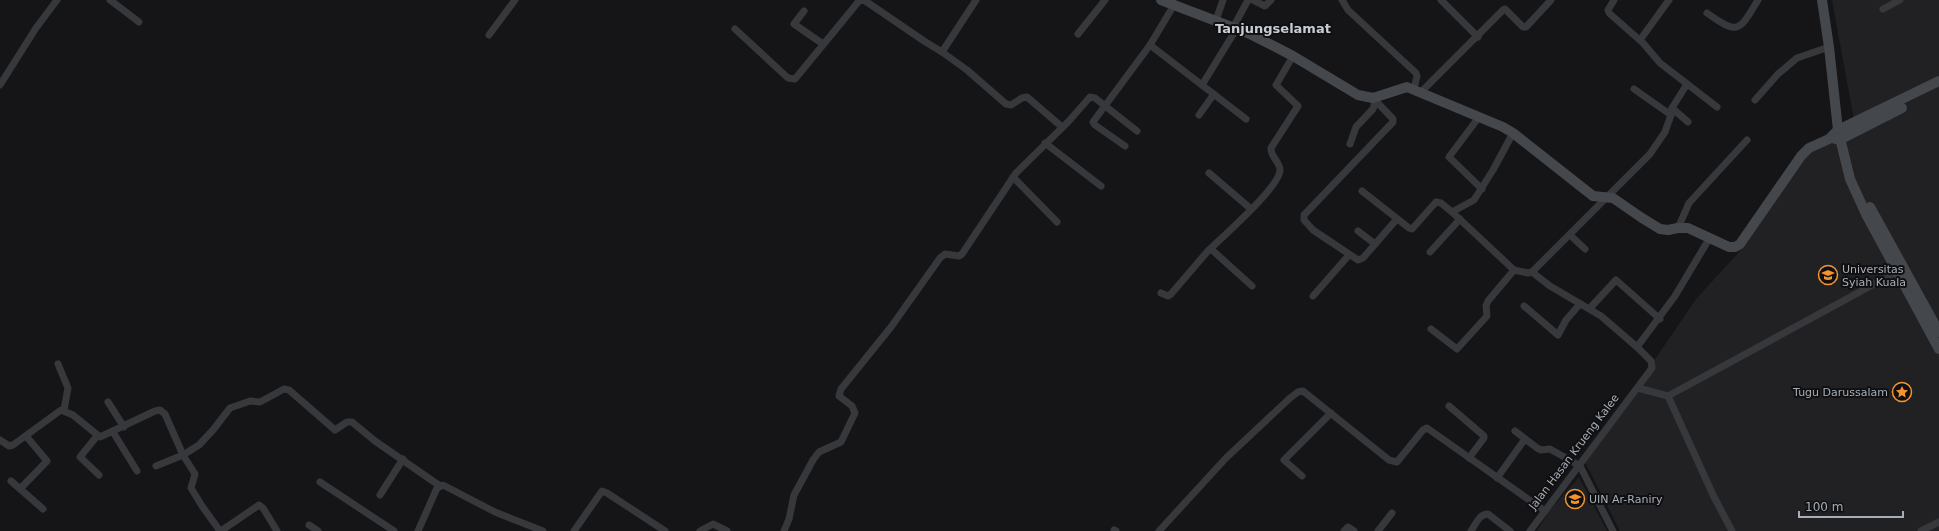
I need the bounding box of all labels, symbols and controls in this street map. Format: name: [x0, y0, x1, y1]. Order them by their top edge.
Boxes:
district label: Tanjungselamat: [1215, 21, 1331, 36]
place label: Universitas Syiah Kuala: [1842, 263, 1906, 289]
school or university icon: Universitas Syiah Kuala: [1817, 264, 1839, 286]
place icon: Tugu Darussalam: [1891, 381, 1913, 403]
place label: Tugu Darussalam: [1792, 386, 1888, 399]
street label: Jalan Hasan Krueng Kalee: [1526, 391, 1622, 513]
school or university icon: UIN Ar-Raniry: [1564, 488, 1586, 510]
place label: UIN Ar-Raniry: [1589, 493, 1663, 506]
scale bar: [1799, 493, 1903, 519]
text: 100 m: [1805, 500, 1843, 514]

